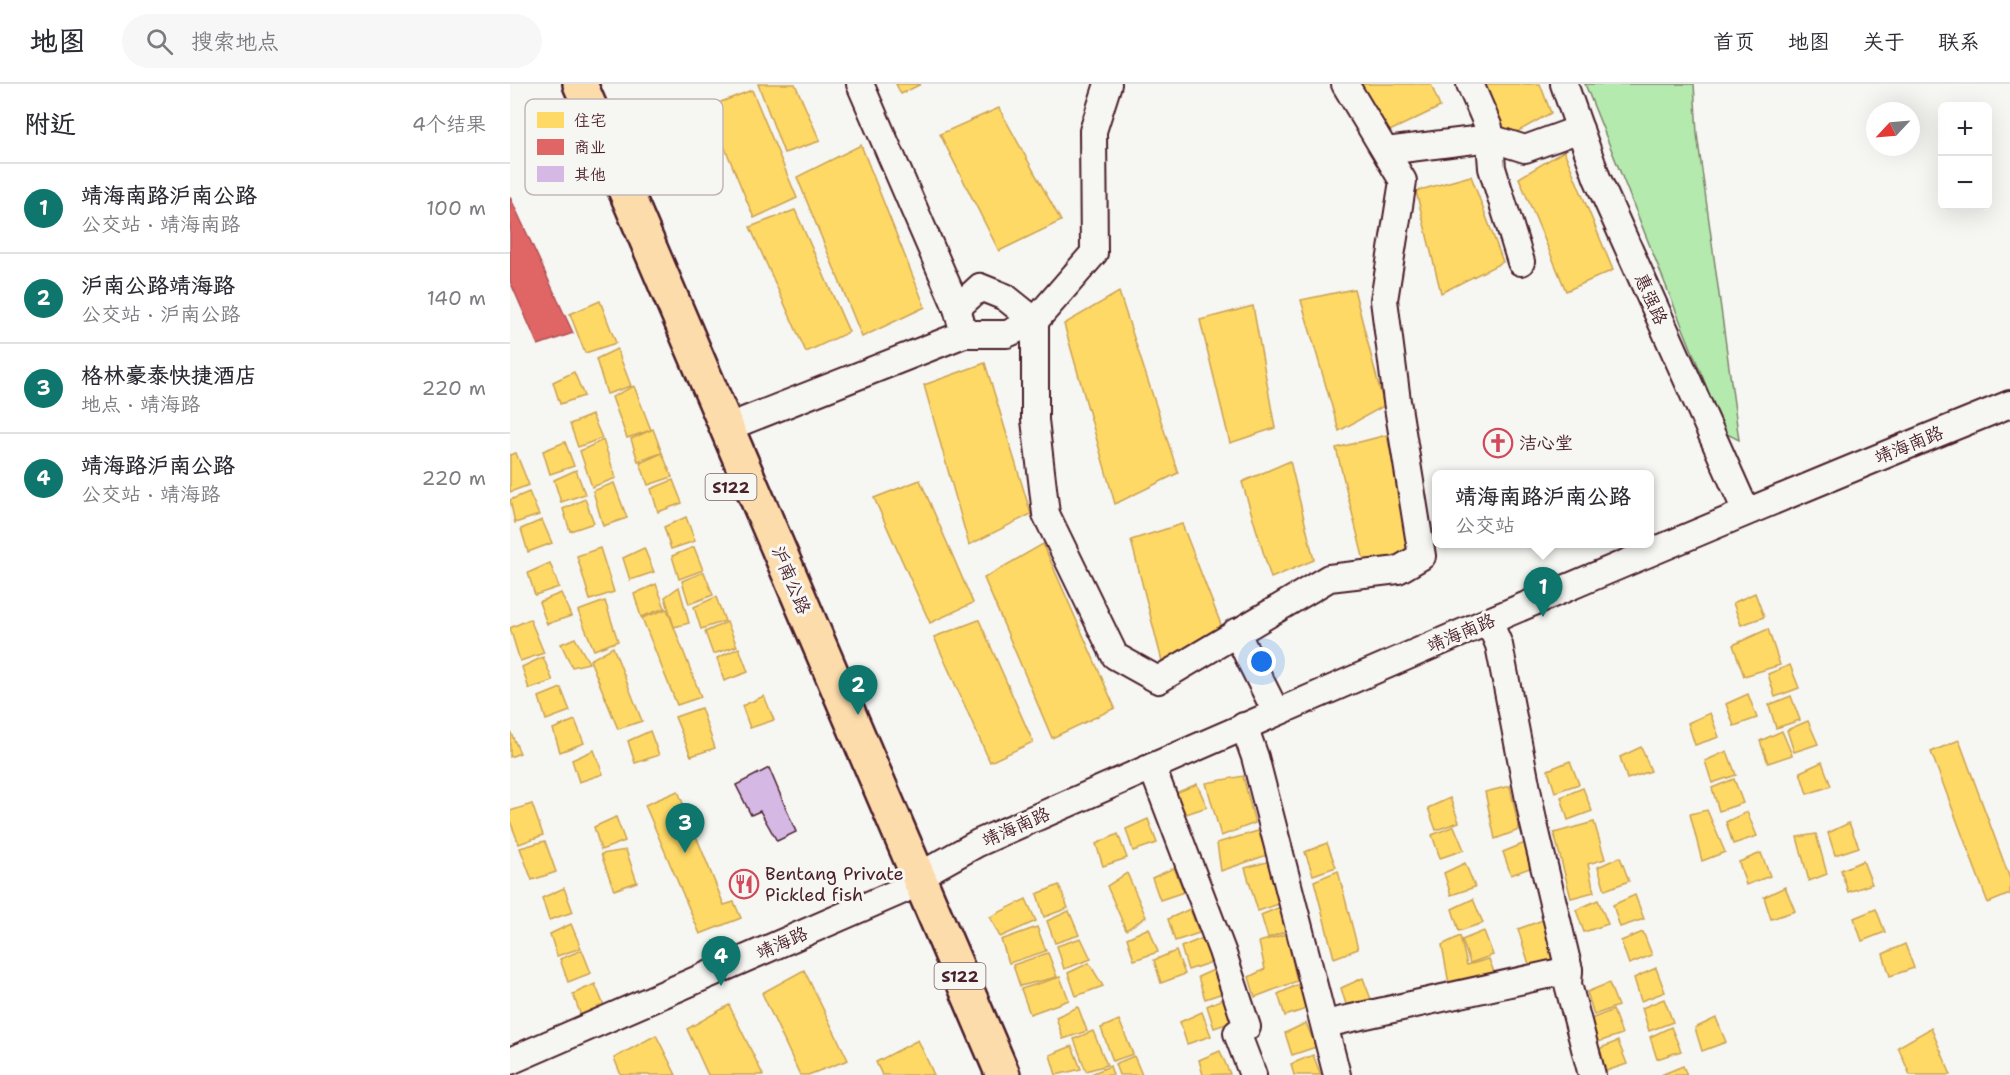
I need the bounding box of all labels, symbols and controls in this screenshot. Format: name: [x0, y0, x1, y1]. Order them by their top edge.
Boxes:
search box: [122, 14, 542, 68]
text: 地图: [30, 22, 86, 60]
icon: search: [143, 25, 176, 58]
text: 搜索地点: [191, 27, 279, 56]
text: 首页: [1713, 28, 1755, 56]
text: 地图: [1788, 28, 1830, 56]
text: 关于: [1863, 28, 1905, 56]
text: 联系: [1938, 28, 1980, 56]
legend: [525, 99, 723, 195]
north arrow: [1866, 102, 1920, 156]
map controls: [1938, 102, 1992, 210]
button: +: [1938, 102, 1992, 156]
text: 附近: [24, 106, 76, 141]
text: 住宅: [574, 110, 606, 131]
text: 4个结果: [412, 111, 486, 137]
text: 商业: [574, 137, 606, 158]
button: −: [1938, 156, 1992, 210]
text: 其他: [574, 164, 606, 185]
text: 靖海南路沪南公路: [81, 181, 257, 210]
text: 1: [39, 195, 48, 221]
text: 100 m: [426, 195, 486, 221]
text: 公交站 · 靖海南路: [81, 211, 240, 237]
street label: 惠强路: [1629, 269, 1673, 329]
text: 沪南公路靖海路: [81, 271, 235, 300]
text: 2: [37, 285, 51, 311]
text: 140 m: [427, 285, 486, 311]
text: 公交站 · 沪南公路: [81, 301, 240, 327]
text: 格林豪泰快捷酒店: [81, 361, 257, 390]
text: 3: [37, 375, 51, 401]
text: 220 m: [422, 375, 486, 401]
text: 地点 · 靖海路: [81, 391, 200, 417]
street label: 靖海南路: [1871, 420, 1947, 470]
church icon: 洁心堂: [1482, 427, 1514, 459]
place label: 洁心堂: [1519, 431, 1573, 455]
text: 靖海路沪南公路: [81, 451, 235, 480]
text: 4: [37, 465, 51, 491]
text: 220 m: [422, 465, 486, 491]
popup: [1432, 470, 1654, 548]
road number: S122: [706, 474, 756, 500]
text: 公交站 · 靖海路: [81, 481, 220, 507]
text: 靖海南路沪南公路: [1455, 482, 1631, 511]
text: 公交站: [1455, 512, 1515, 538]
street label: 沪南公路: [766, 542, 816, 618]
pin: 1: [1524, 568, 1562, 617]
street label: 靖海南路: [1423, 608, 1499, 658]
your location: [1247, 647, 1276, 676]
pin: 2: [838, 666, 878, 715]
street label: 靖海南路: [978, 801, 1054, 853]
pin: 3: [666, 804, 705, 853]
place label: Bentang Private Pickled fish: [765, 862, 904, 907]
restaurant icon: Bentang Private Pickled fish: [728, 868, 760, 900]
street label: 靖海路: [752, 921, 812, 965]
pin: 4: [702, 936, 740, 986]
road number: S122: [934, 963, 986, 989]

